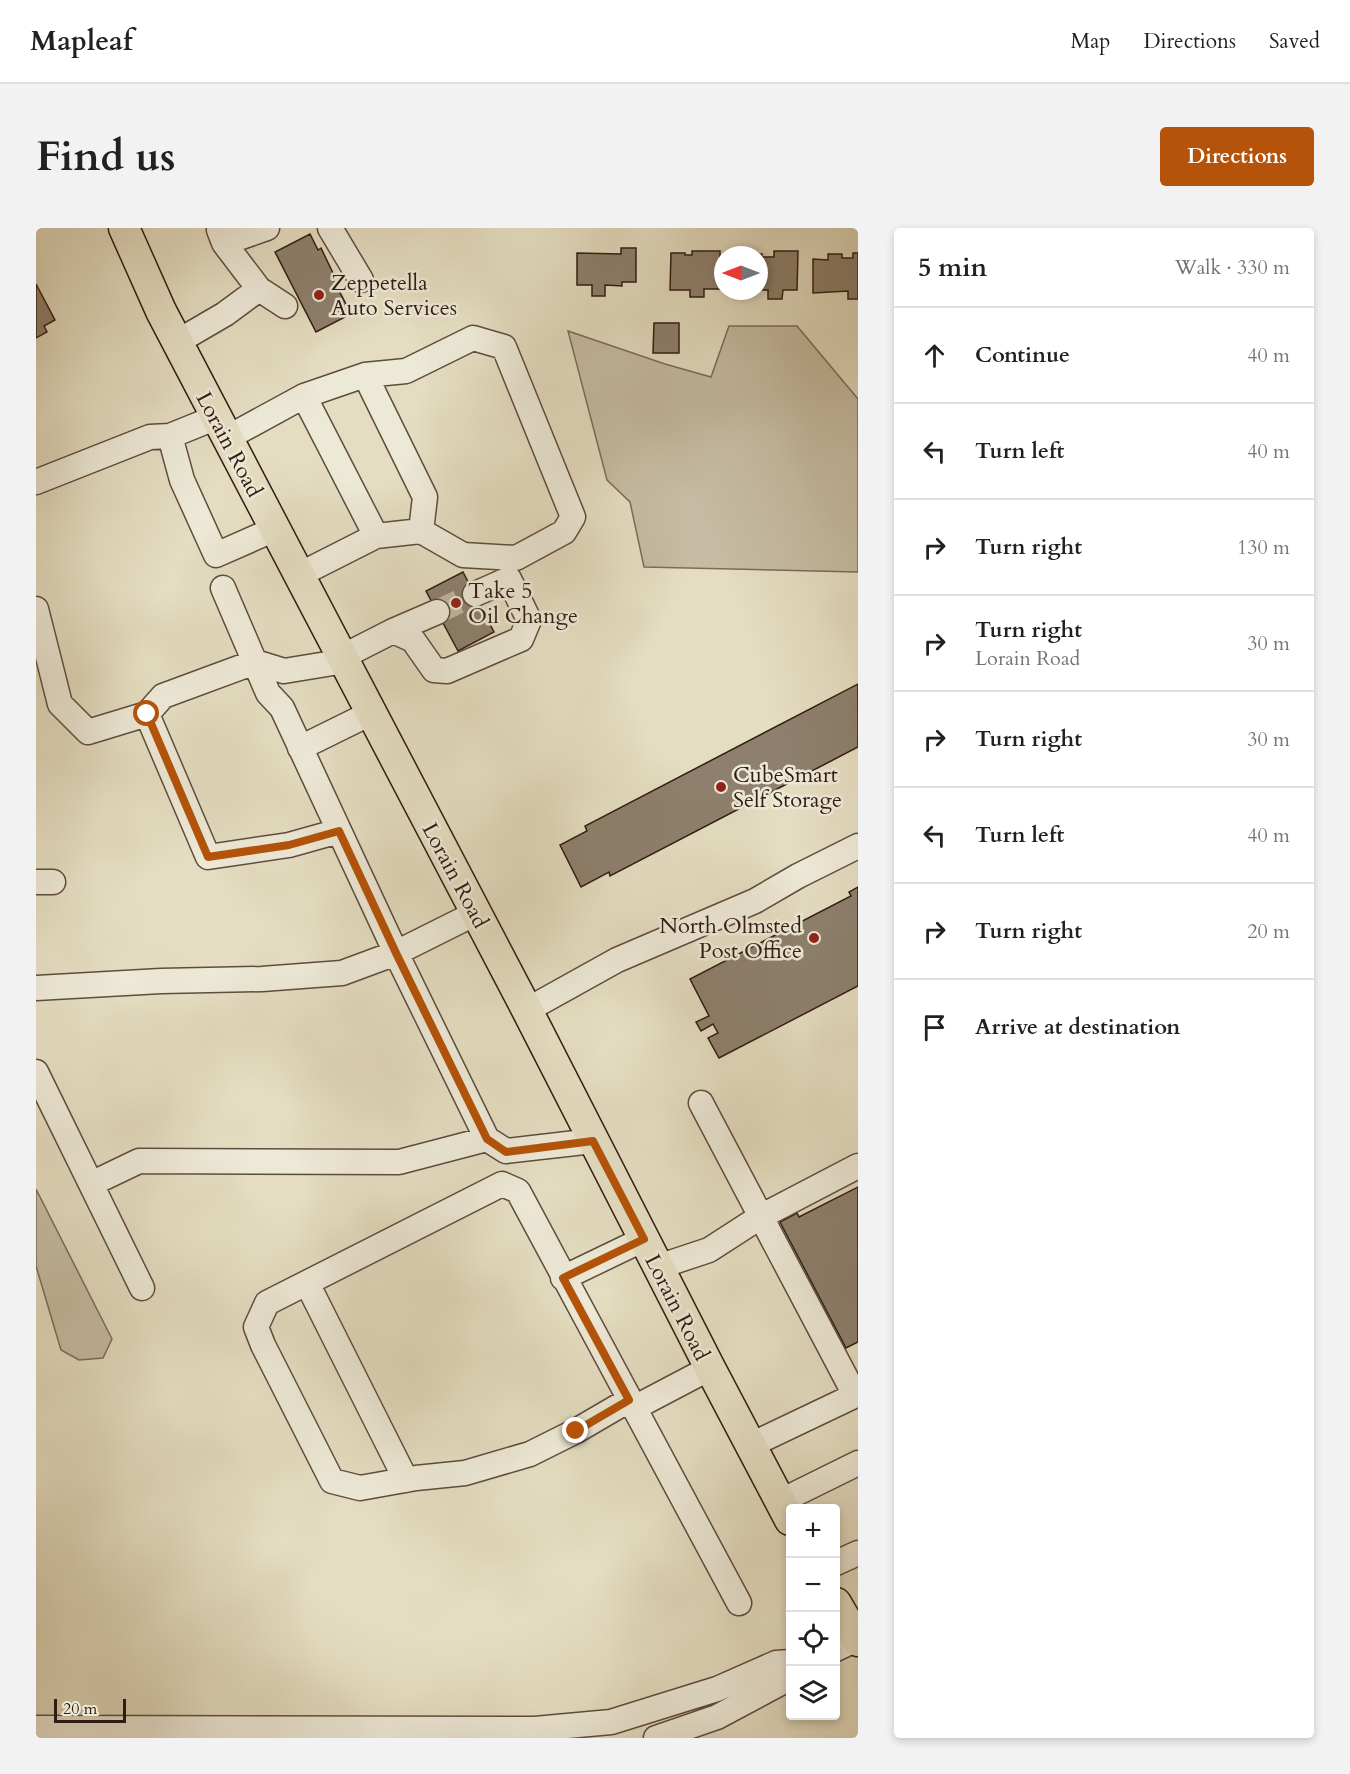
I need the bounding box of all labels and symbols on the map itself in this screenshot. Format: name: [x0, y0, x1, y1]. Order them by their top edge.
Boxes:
north arrow: [714, 246, 768, 300]
place label: Zeppetella Auto Services: [331, 268, 457, 323]
marker: Zeppetella Auto Services: [312, 288, 326, 302]
street label: Lorain Road: [189, 386, 270, 503]
place label: Take 5 Oil Change: [468, 576, 578, 631]
marker: Take 5 Oil Change: [449, 596, 463, 610]
route start: [133, 700, 159, 726]
place label: CubeSmart Self Storage: [733, 760, 842, 815]
marker: CubeSmart Self Storage: [714, 780, 728, 794]
street label: Lorain Road: [415, 817, 496, 934]
place label: North Olmsted Post Office: [659, 911, 802, 966]
marker: North Olmsted Post Office: [807, 931, 821, 945]
street label: Lorain Road: [637, 1249, 717, 1366]
route end: [562, 1417, 588, 1443]
scale bar: [54, 1696, 126, 1724]

